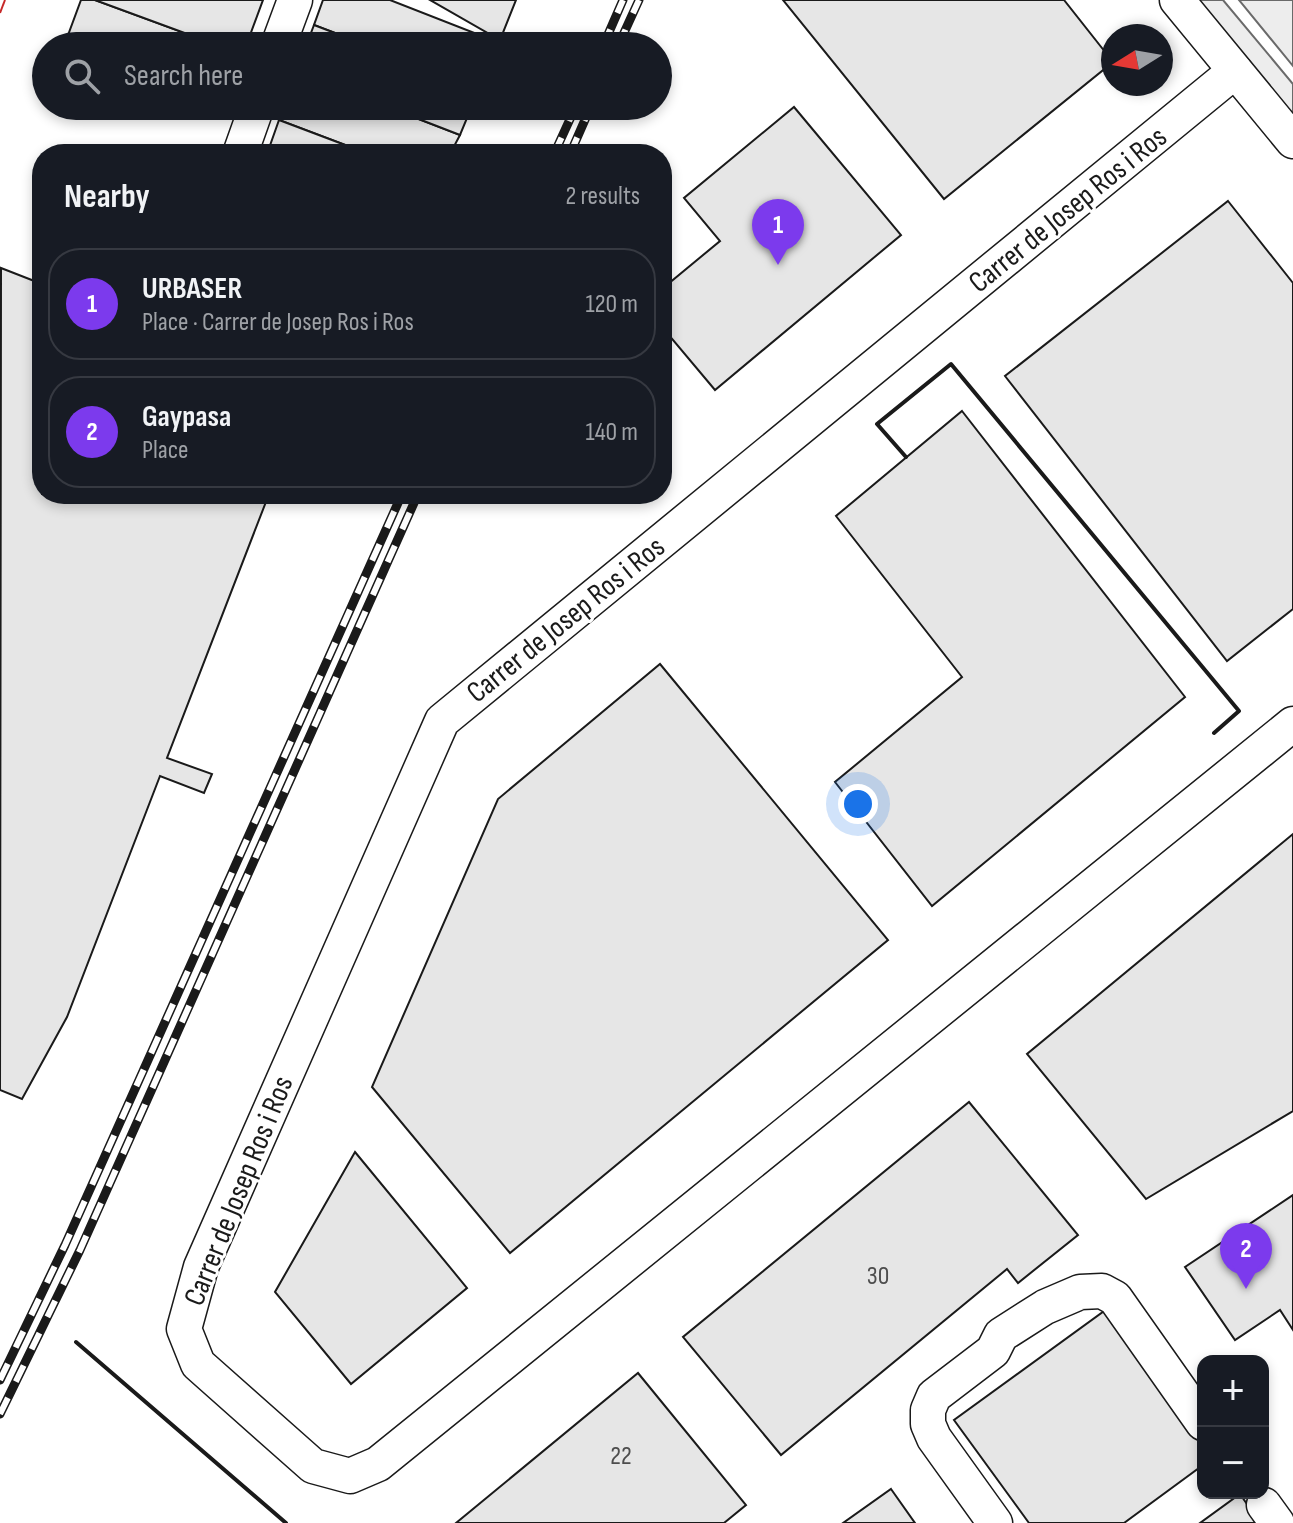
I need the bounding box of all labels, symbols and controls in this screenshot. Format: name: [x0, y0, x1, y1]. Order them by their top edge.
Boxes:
north arrow: [1101, 24, 1173, 96]
search box: [32, 32, 672, 120]
icon: search: [60, 54, 104, 98]
text: Search here: [124, 58, 243, 94]
street label: Carrer de Josep Ros i Ros: [962, 119, 1174, 301]
text: Nearby: [64, 176, 150, 217]
text: 2 results: [566, 181, 640, 212]
pin: 1: [752, 199, 804, 265]
text: URBASER: [142, 271, 242, 307]
text: 1: [87, 289, 97, 320]
text: 120 m: [585, 289, 638, 320]
text: Place · Carrer de Josep Ros i Ros: [142, 307, 414, 338]
text: Gaypasa: [142, 399, 231, 435]
text: 2: [86, 417, 98, 448]
text: 140 m: [586, 417, 638, 448]
text: Place: [142, 435, 189, 466]
street label: Carrer de Josep Ros i Ros: [460, 529, 672, 711]
your location: [838, 784, 878, 824]
street label: Carrer de Josep Ros i Ros: [177, 1071, 301, 1311]
pin: 2: [1220, 1223, 1272, 1289]
house number: 30: [867, 1261, 889, 1292]
map controls: [1197, 1355, 1269, 1499]
button: +: [1197, 1355, 1269, 1427]
button: −: [1197, 1427, 1269, 1499]
house number: 22: [610, 1441, 632, 1472]

